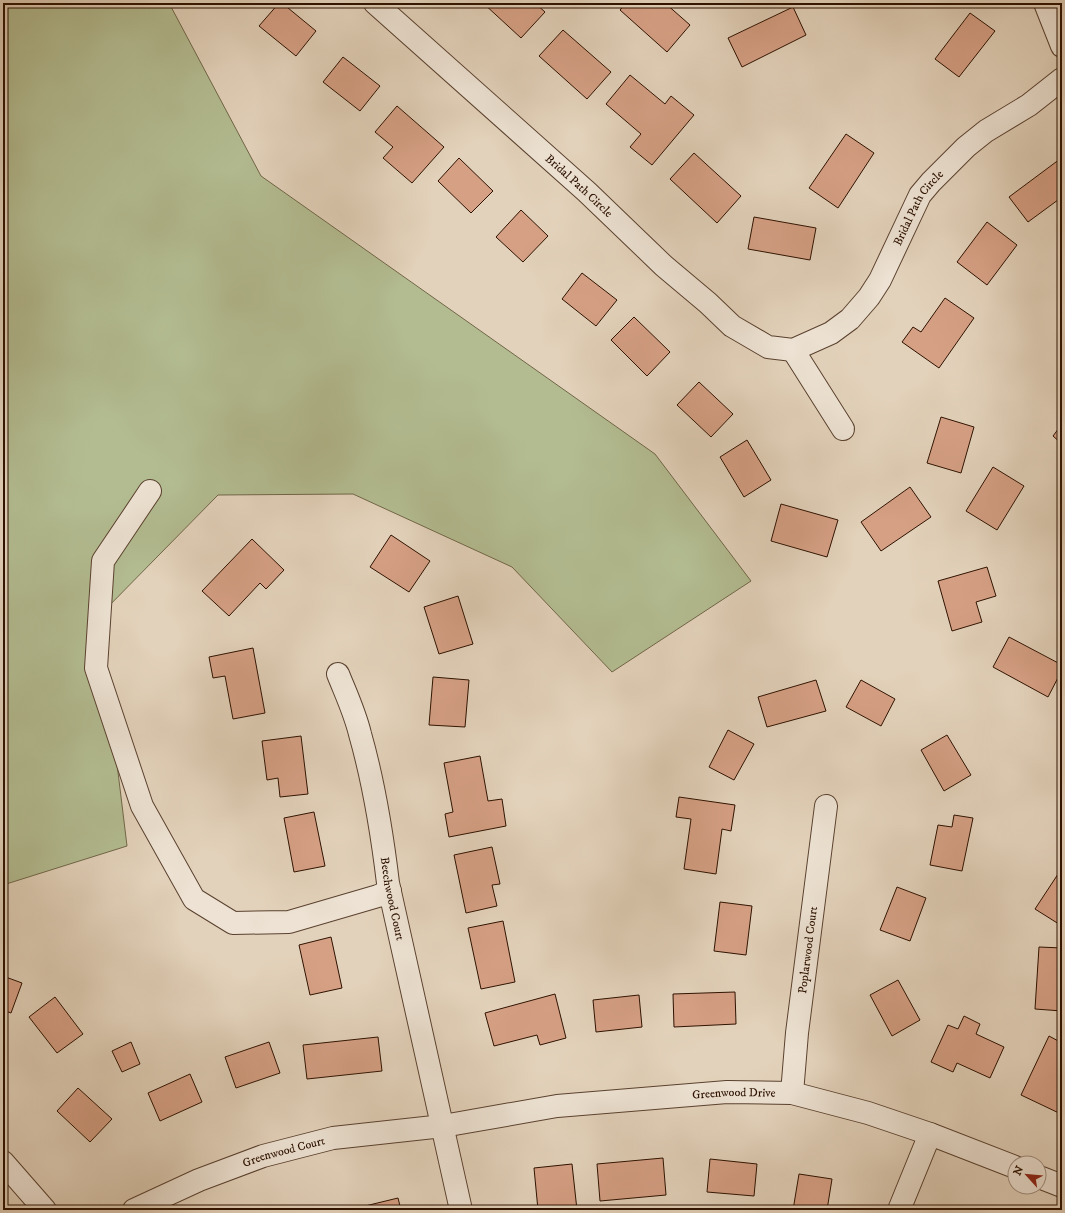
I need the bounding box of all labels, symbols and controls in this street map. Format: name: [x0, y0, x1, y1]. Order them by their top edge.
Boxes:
street label: Bridal Path Circle: [542, 151, 616, 221]
street label: Bridal Path Circle: [890, 167, 947, 248]
street label: Beechwood Court: [377, 856, 408, 942]
street label: Poplarwood Court: [795, 905, 821, 994]
street label: Greenwood Drive: [692, 1085, 776, 1103]
street label: Greenwood Court: [241, 1133, 327, 1171]
north arrow: [1007, 1155, 1047, 1195]
text: N: [1011, 1164, 1027, 1178]

